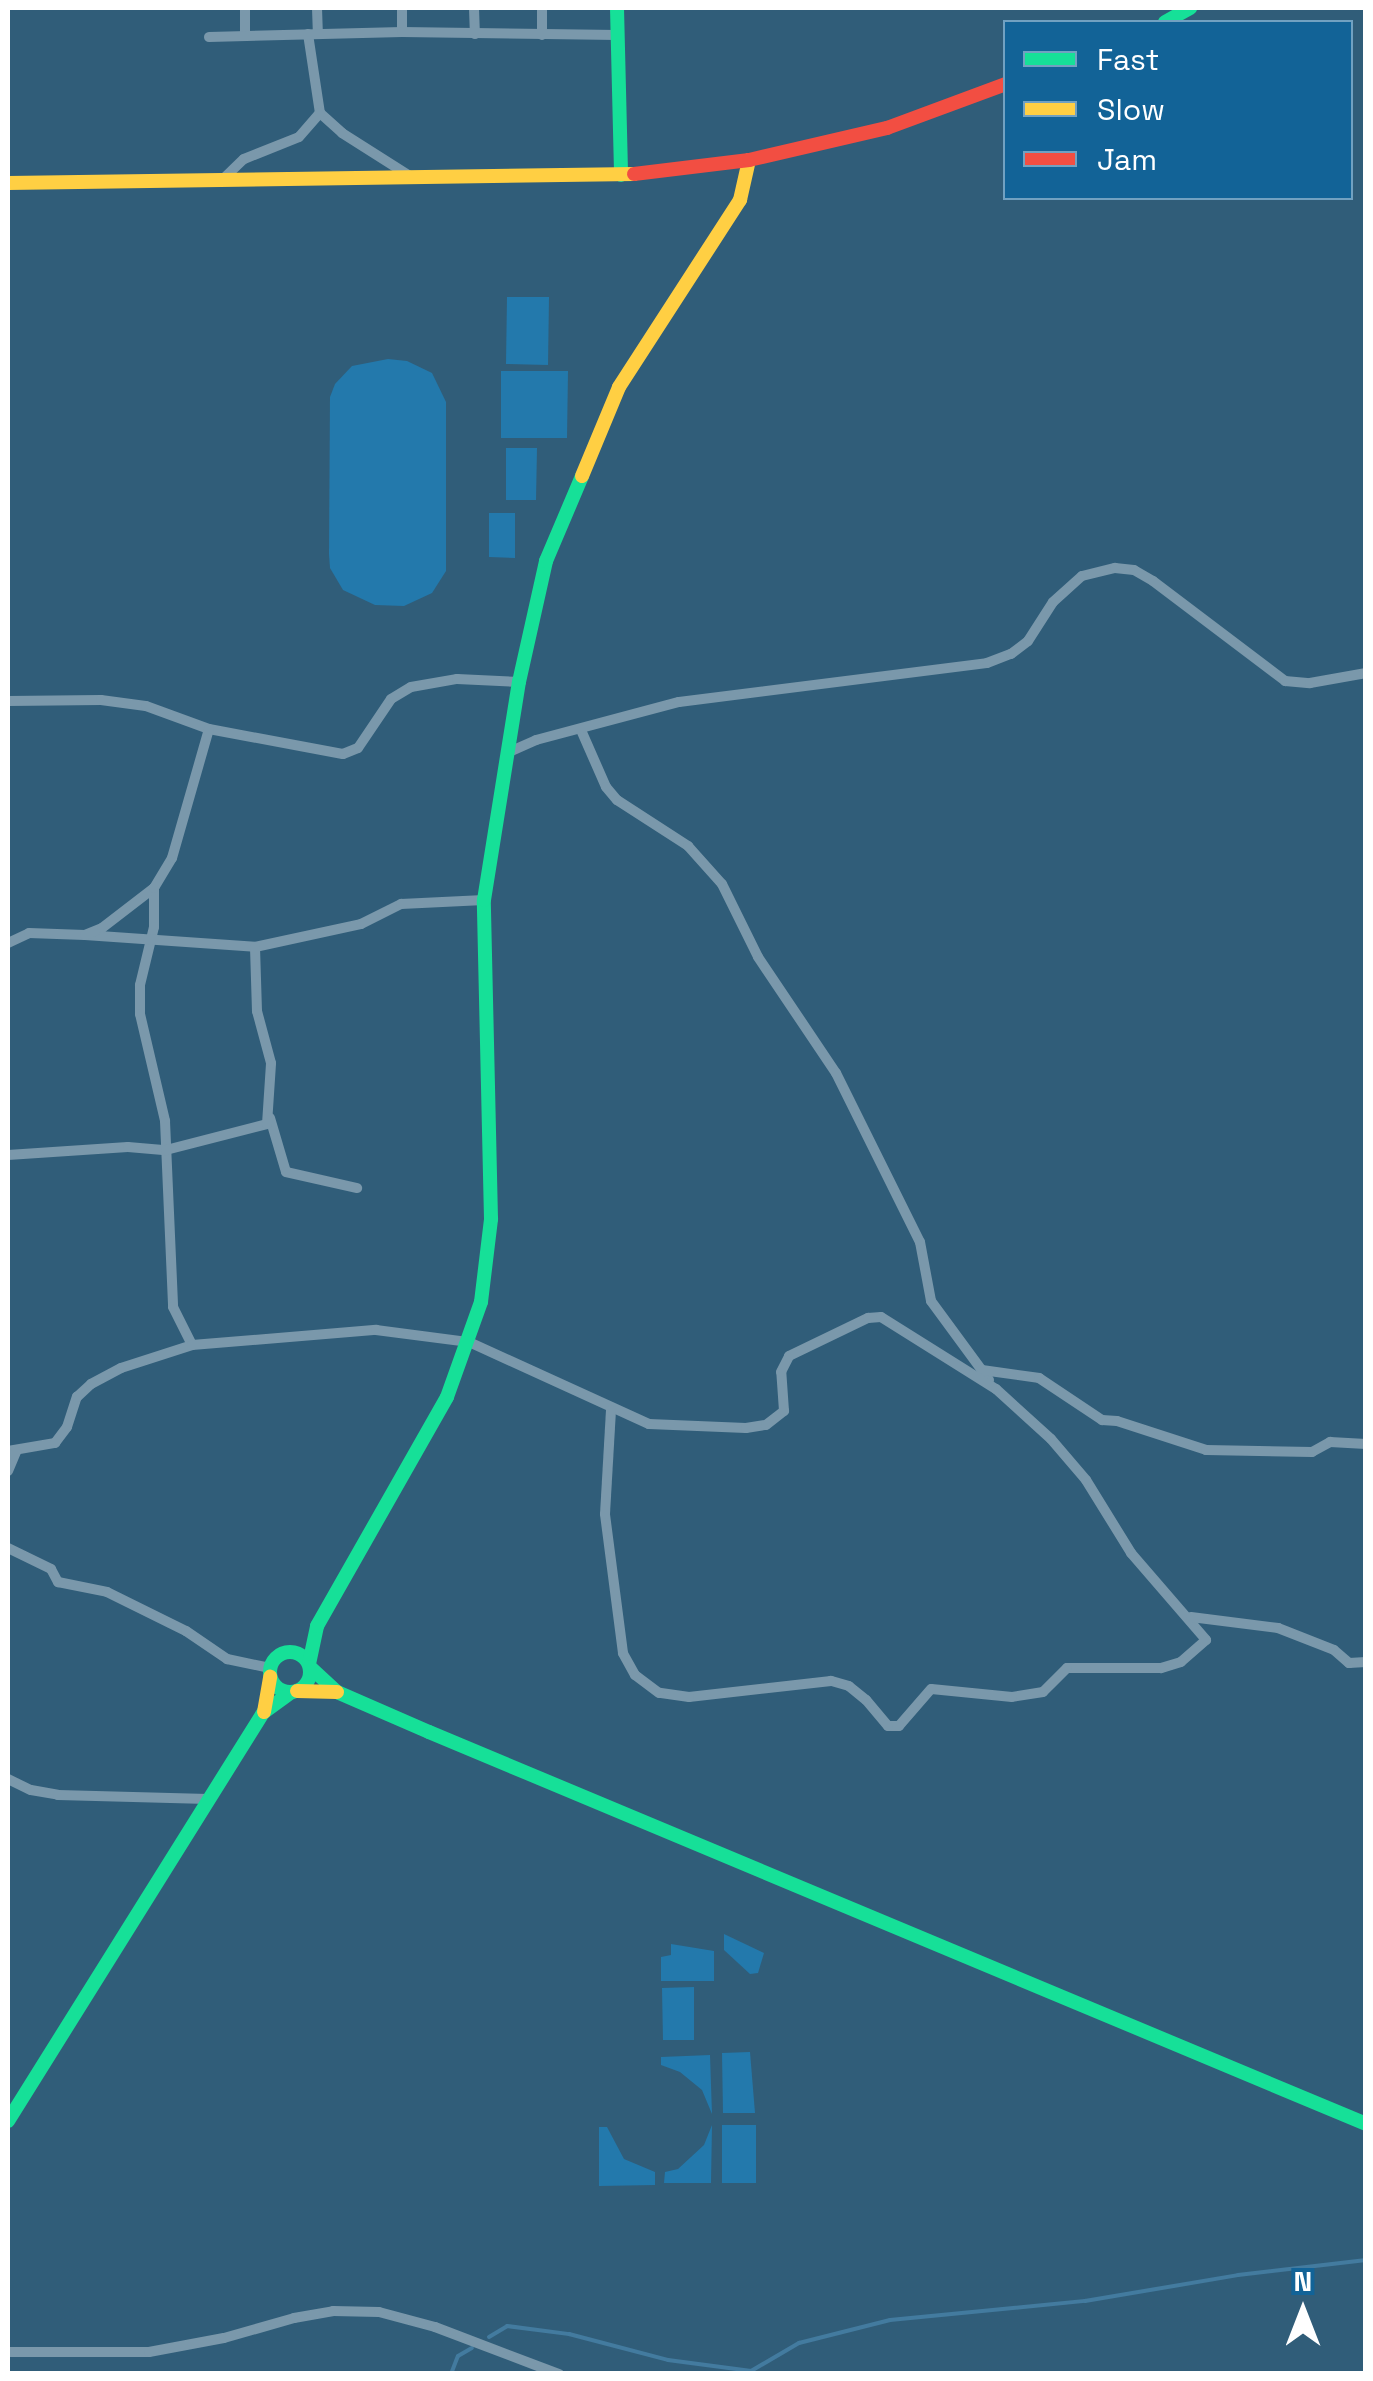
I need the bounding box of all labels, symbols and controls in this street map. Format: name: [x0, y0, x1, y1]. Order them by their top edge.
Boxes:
legend: [1003, 20, 1353, 200]
text: Fast: [1097, 40, 1159, 79]
text: Slow: [1097, 90, 1165, 129]
text: Jam: [1097, 140, 1157, 179]
north arrow: [1253, 2261, 1353, 2361]
text: N: [1294, 2263, 1312, 2299]

